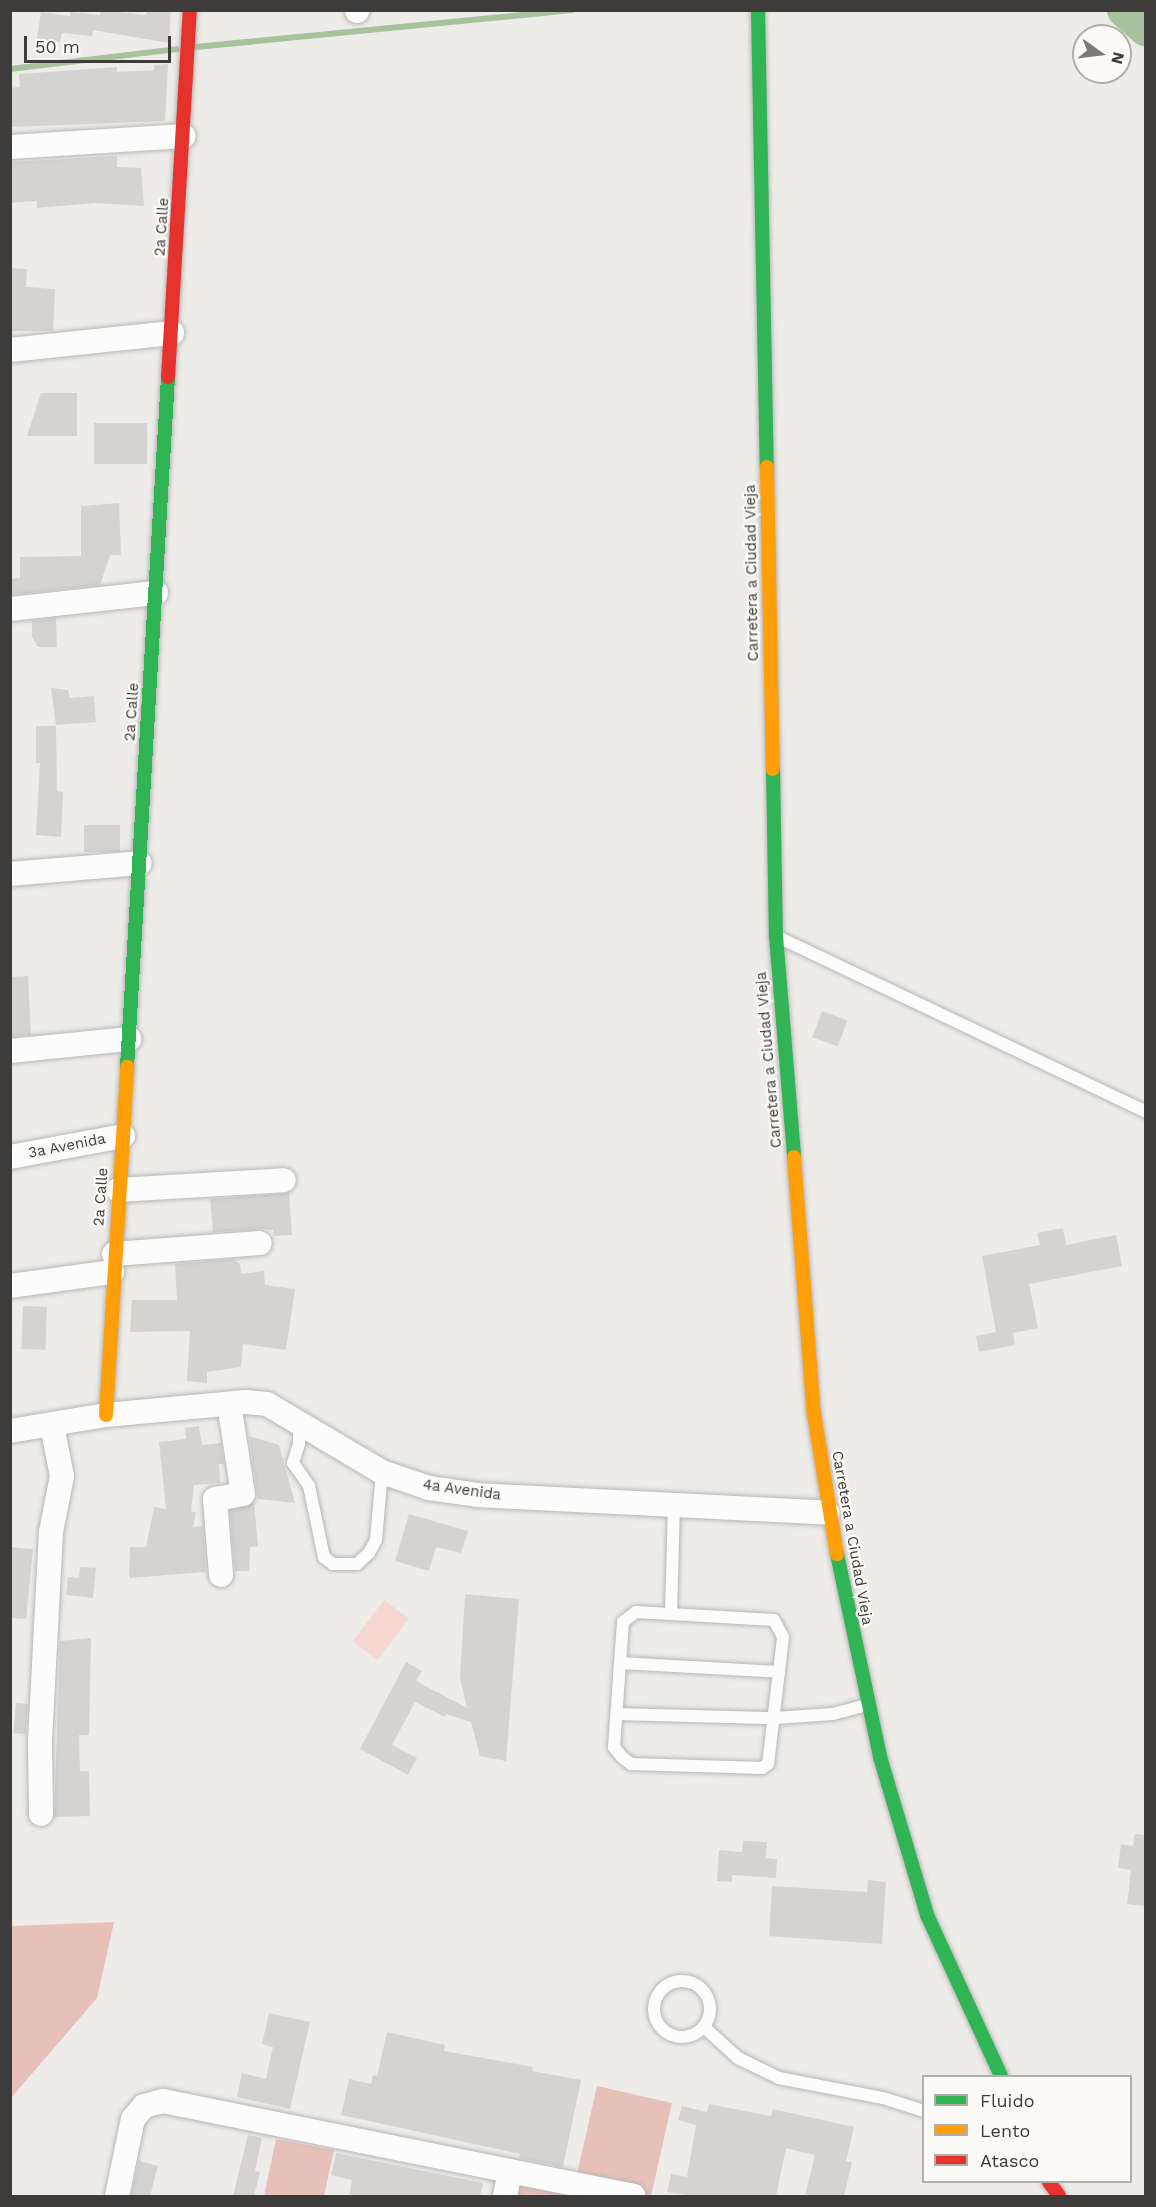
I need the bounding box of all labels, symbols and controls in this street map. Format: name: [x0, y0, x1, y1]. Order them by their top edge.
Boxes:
scale bar: [27, 24, 174, 62]
north arrow: [1072, 24, 1132, 84]
text: 50 m: [35, 36, 80, 57]
text: N: [1107, 50, 1129, 66]
street label: 2a Calle: [151, 197, 173, 257]
street label: Carretera a Ciudad Vieja: [741, 484, 763, 662]
street label: 2a Calle: [121, 682, 143, 742]
street label: Carretera a Ciudad Vieja: [752, 971, 786, 1149]
street label: 3a Avenida: [26, 1130, 108, 1162]
street label: 2a Calle: [90, 1167, 112, 1227]
street label: Carretera a Ciudad Vieja: [828, 1449, 876, 1627]
street label: 4a Avenida: [421, 1476, 503, 1504]
legend: [922, 2075, 1132, 2183]
text: Fluido: [980, 2090, 1034, 2111]
text: Lento: [980, 2120, 1030, 2141]
text: Atasco: [980, 2150, 1039, 2171]

